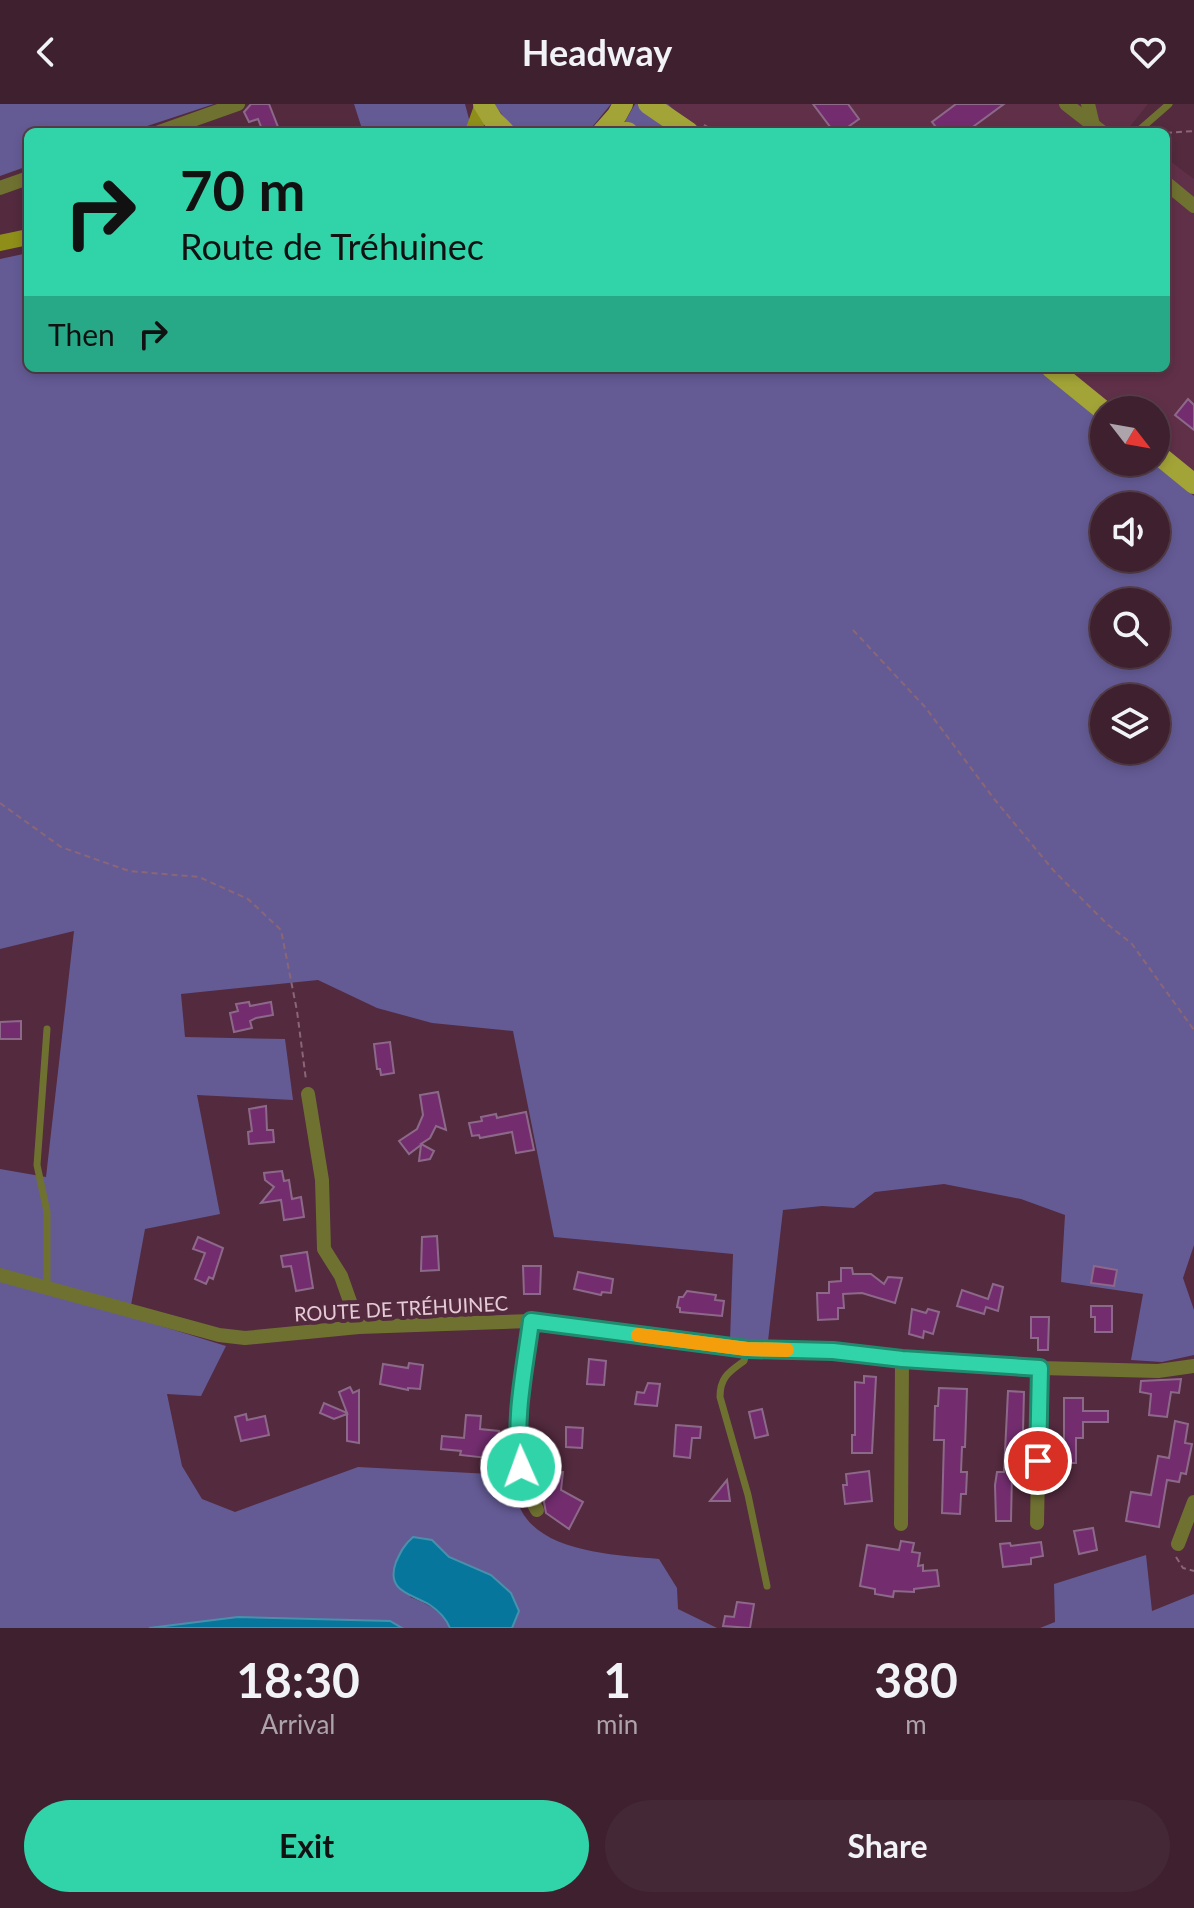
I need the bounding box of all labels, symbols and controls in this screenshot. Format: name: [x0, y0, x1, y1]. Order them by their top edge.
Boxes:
icon: back: [24, 30, 68, 74]
text: Headway: [522, 30, 672, 74]
icon: heart: [1126, 30, 1170, 74]
text: 70 m: [180, 156, 305, 223]
icon: right: [48, 160, 152, 264]
text: Route de Tréhuinec: [180, 224, 484, 268]
icon: right: [131, 312, 175, 356]
text: Then: [48, 316, 115, 352]
north arrow: [1090, 396, 1170, 476]
map controls: [1090, 396, 1170, 764]
button: sound: [1090, 492, 1170, 572]
button: search: [1090, 588, 1170, 668]
button: layers: [1090, 684, 1170, 764]
street label: ROUTE DE TRÉHUINEC: [293, 1290, 509, 1326]
position arrow: [479, 1425, 563, 1509]
pin: [1004, 1427, 1072, 1495]
icon: arrive: [1016, 1439, 1060, 1483]
text: 18:30: [236, 1651, 360, 1708]
text: 1: [603, 1651, 631, 1708]
text: 380: [874, 1651, 958, 1708]
text: Arrival: [261, 1708, 335, 1740]
text: min: [596, 1708, 638, 1740]
text: m: [905, 1708, 927, 1740]
button: Exit: [24, 1800, 589, 1892]
button: Share: [605, 1800, 1170, 1892]

